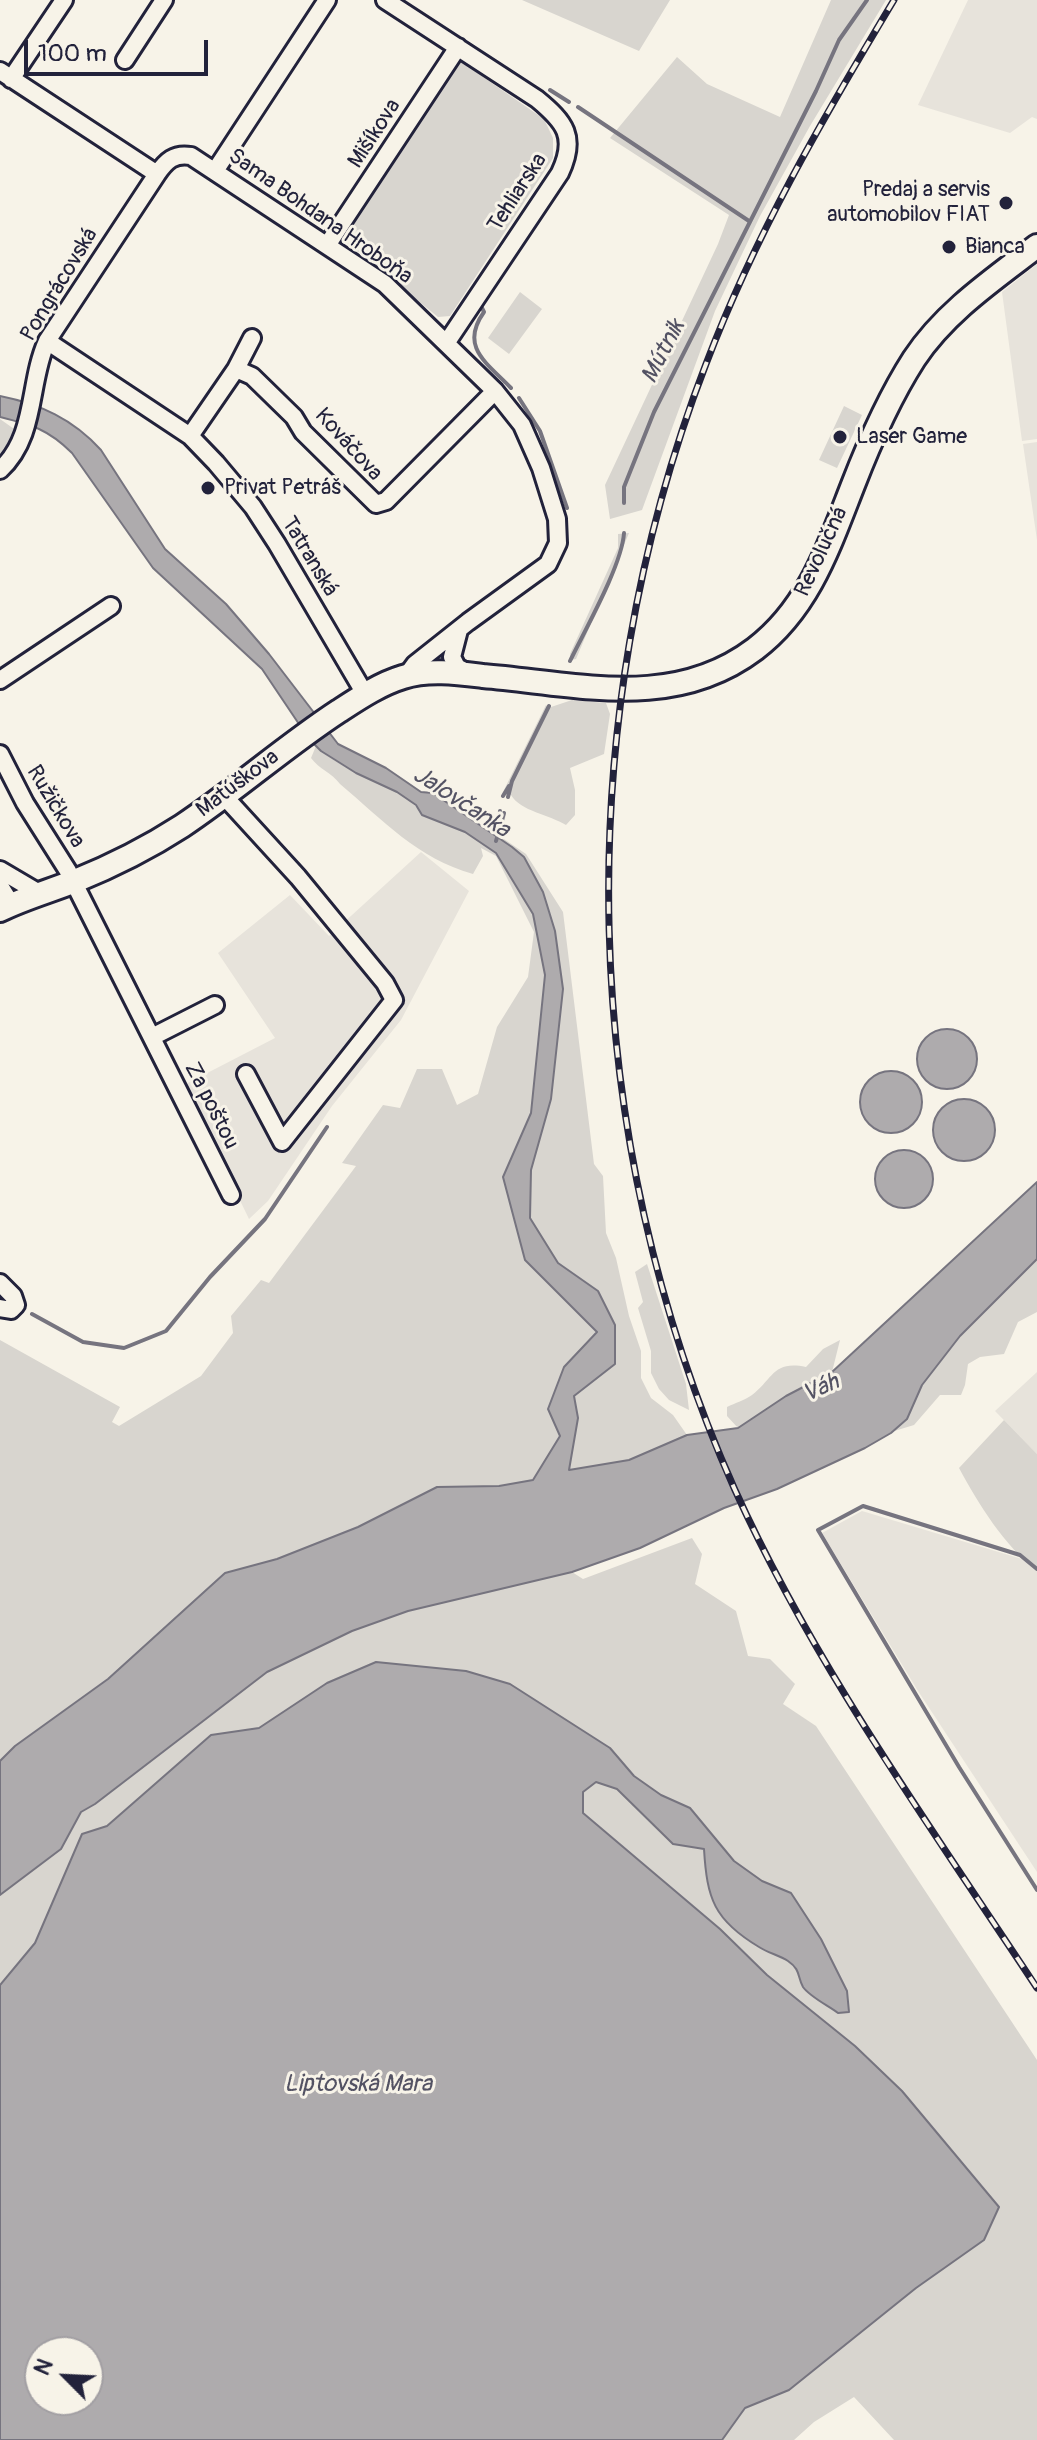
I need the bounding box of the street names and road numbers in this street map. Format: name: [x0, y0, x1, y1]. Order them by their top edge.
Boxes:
street label: Mišíkova: [343, 95, 407, 173]
street label: Sama Bohdana Hroboňa: [223, 143, 417, 291]
street label: Tehliarska: [483, 149, 553, 237]
street label: Pongrácovská: [16, 224, 104, 346]
street label: Kováčova: [309, 403, 387, 487]
street label: Revolučná: [790, 503, 854, 601]
street label: Tatranská: [275, 512, 343, 602]
street label: Matúškova: [191, 744, 285, 824]
street label: Ružičkova: [20, 761, 90, 853]
street label: Za poštou: [178, 1058, 244, 1154]

